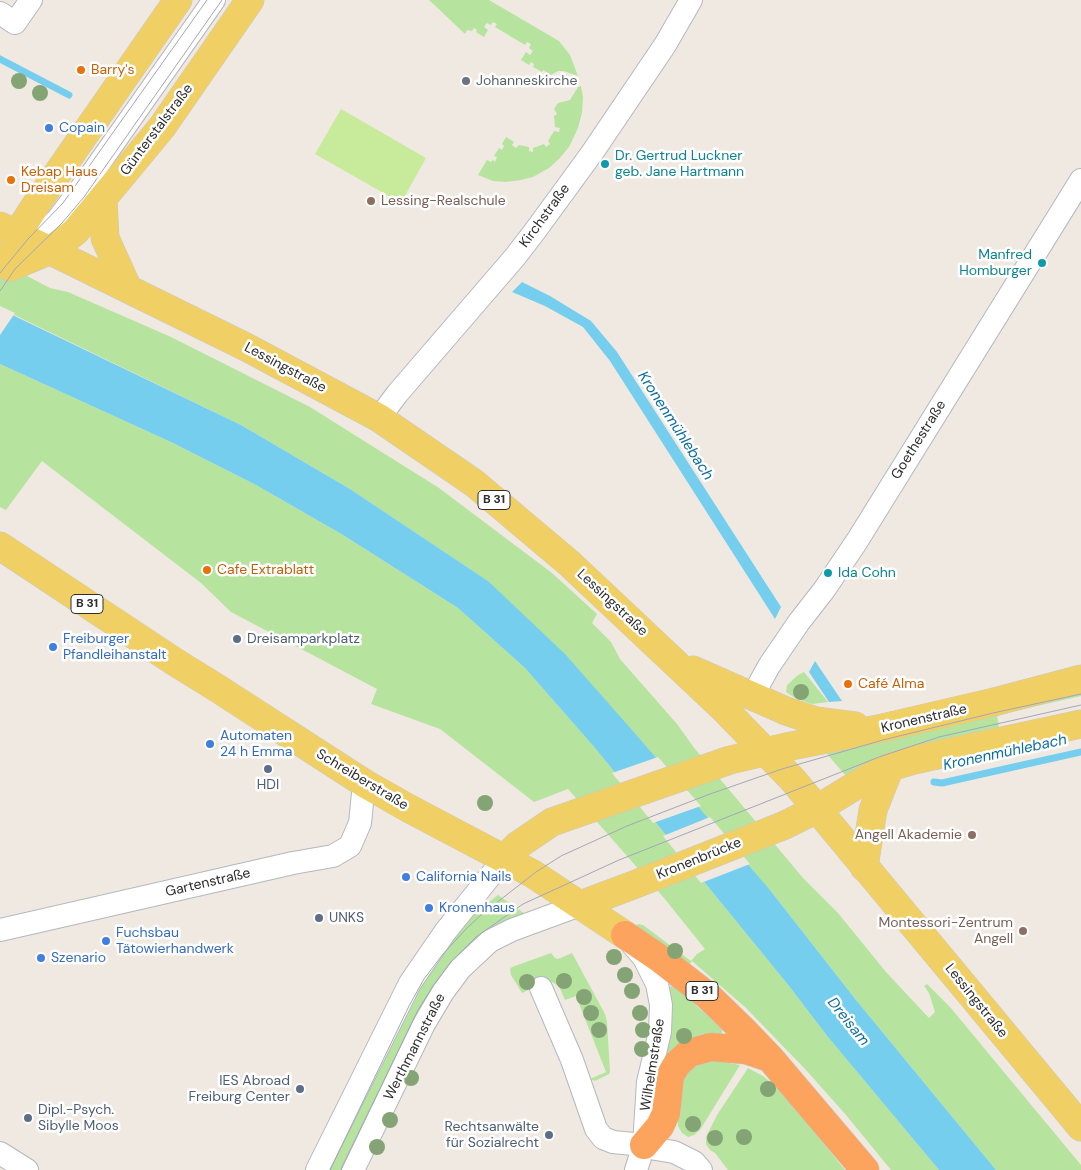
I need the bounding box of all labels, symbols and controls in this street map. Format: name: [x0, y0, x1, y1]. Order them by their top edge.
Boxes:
place label: Barry's: [91, 62, 134, 78]
marker: Barry's: [75, 64, 87, 76]
place label: Johanneskirche: [476, 73, 577, 89]
marker: Johanneskirche: [460, 75, 472, 87]
street label: Günterstalstraße: [117, 81, 197, 179]
place label: Copain: [59, 120, 105, 136]
marker: Copain: [43, 122, 55, 134]
place label: Dr. Gertrud Luckner geb. Jane Hartmann: [615, 148, 744, 180]
marker: Dr. Gertrud Luckner geb. Jane Hartmann: [599, 158, 611, 170]
place label: Kebap Haus Dreisam: [21, 164, 98, 196]
marker: Kebap Haus Dreisam: [5, 174, 17, 186]
street label: Kirchstraße: [516, 181, 574, 251]
place label: Lessing-Realschule: [381, 193, 506, 209]
marker: Lessing-Realschule: [365, 195, 377, 207]
place label: Manfred Homburger: [959, 247, 1032, 280]
marker: Manfred Homburger: [1036, 257, 1048, 269]
street label: Lessingstraße: [241, 339, 329, 397]
water label: Kronenmühlebach: [633, 368, 717, 484]
street label: Goethestraße: [888, 397, 950, 483]
road number: B 31: [478, 490, 510, 510]
place label: Cafe Extrablatt: [217, 562, 314, 578]
marker: Cafe Extrablatt: [201, 564, 213, 576]
place label: Ida Cohn: [838, 565, 896, 581]
street label: Lessingstraße: [573, 566, 651, 640]
marker: Ida Cohn: [822, 567, 834, 579]
road number: B 31: [71, 594, 103, 614]
place label: Freiburger Pfandleihanstalt: [63, 631, 167, 664]
place label: Dreisamparkplatz: [247, 631, 360, 647]
marker: Dreisamparkplatz: [231, 633, 243, 645]
marker: Freiburger Pfandleihanstalt: [47, 641, 59, 653]
place label: Café Alma: [858, 676, 924, 692]
marker: Café Alma: [842, 678, 854, 690]
street label: Kronenstraße: [880, 701, 968, 737]
place label: Automaten 24 h Emma: [220, 728, 292, 760]
water label: Kronenmühlebach: [942, 731, 1068, 775]
marker: Automaten 24 h Emma: [204, 738, 216, 750]
street label: Schreiberstraße: [313, 746, 411, 814]
marker: HDI: [262, 763, 274, 775]
place label: HDI: [257, 777, 279, 793]
place label: Angell Akademie: [855, 827, 962, 843]
marker: Angell Akademie: [966, 829, 978, 841]
street label: Kronenbrücke: [654, 834, 744, 884]
street label: Gartenstraße: [164, 865, 252, 901]
place label: California Nails: [416, 869, 512, 885]
marker: California Nails: [400, 871, 412, 883]
place label: Kronenhaus: [439, 900, 515, 916]
marker: Kronenhaus: [423, 902, 435, 914]
place label: UNKS: [329, 910, 364, 926]
marker: UNKS: [313, 912, 325, 924]
place label: Montessori-Zentrum Angell: [878, 915, 1013, 948]
place label: Fuchsbau Tätowierhandwerk: [116, 925, 234, 958]
marker: Montessori-Zentrum Angell: [1017, 925, 1029, 937]
marker: Fuchsbau Tätowierhandwerk: [100, 935, 112, 947]
place label: Szenario: [51, 950, 106, 966]
marker: Szenario: [35, 952, 47, 964]
street label: Lessingstraße: [941, 961, 1011, 1041]
road number: B 31: [686, 981, 718, 1000]
street label: Werthmannstraße: [381, 991, 449, 1103]
water label: Dreisam: [823, 994, 873, 1050]
street label: Wilhelmstraße: [637, 1017, 669, 1113]
place label: IES Abroad Freiburg Center: [189, 1073, 290, 1106]
marker: IES Abroad Freiburg Center: [294, 1083, 306, 1095]
place label: Dipl.-Psych. Sibylle Moos: [38, 1102, 119, 1134]
marker: Dipl.-Psych. Sibylle Moos: [22, 1112, 34, 1124]
place label: Rechtsanwälte für Sozialrecht: [445, 1119, 539, 1152]
marker: Rechtsanwälte für Sozialrecht: [543, 1129, 555, 1141]

